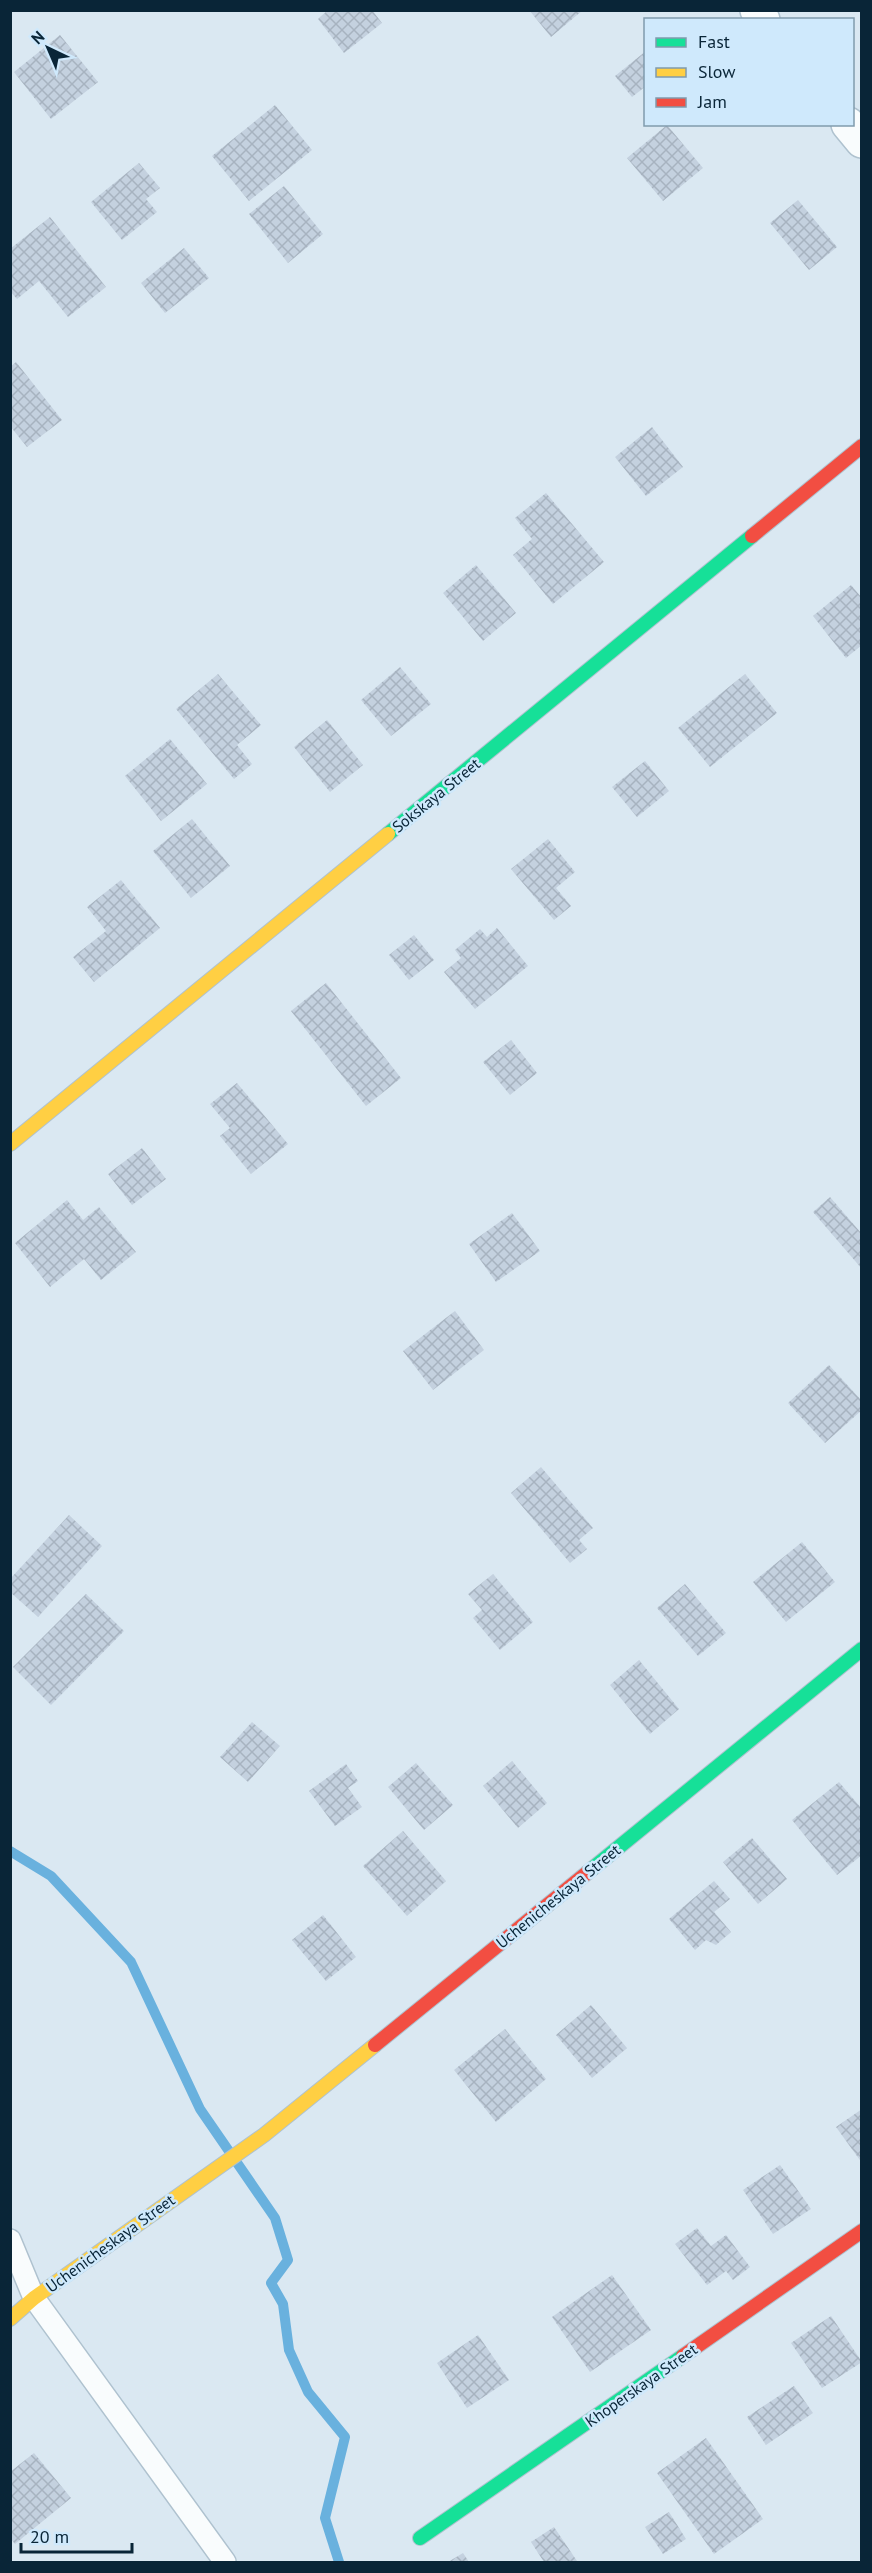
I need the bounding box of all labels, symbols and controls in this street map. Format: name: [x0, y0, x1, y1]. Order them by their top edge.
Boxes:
north arrow: [18, 18, 78, 78]
legend: [644, 18, 854, 126]
text: N: [27, 26, 48, 48]
text: Fast: [698, 30, 730, 53]
text: Slow: [698, 60, 736, 83]
text: Jam: [697, 90, 727, 113]
street label: Sokskaya Street: [388, 753, 485, 837]
street label: Uchenicheskaya Street: [492, 1839, 625, 1952]
street label: Uchenicheskaya Street: [42, 2189, 179, 2297]
street label: Khoperskaya Street: [581, 2339, 701, 2431]
scale bar: [21, 2516, 132, 2554]
text: 20 m: [30, 2525, 69, 2548]

